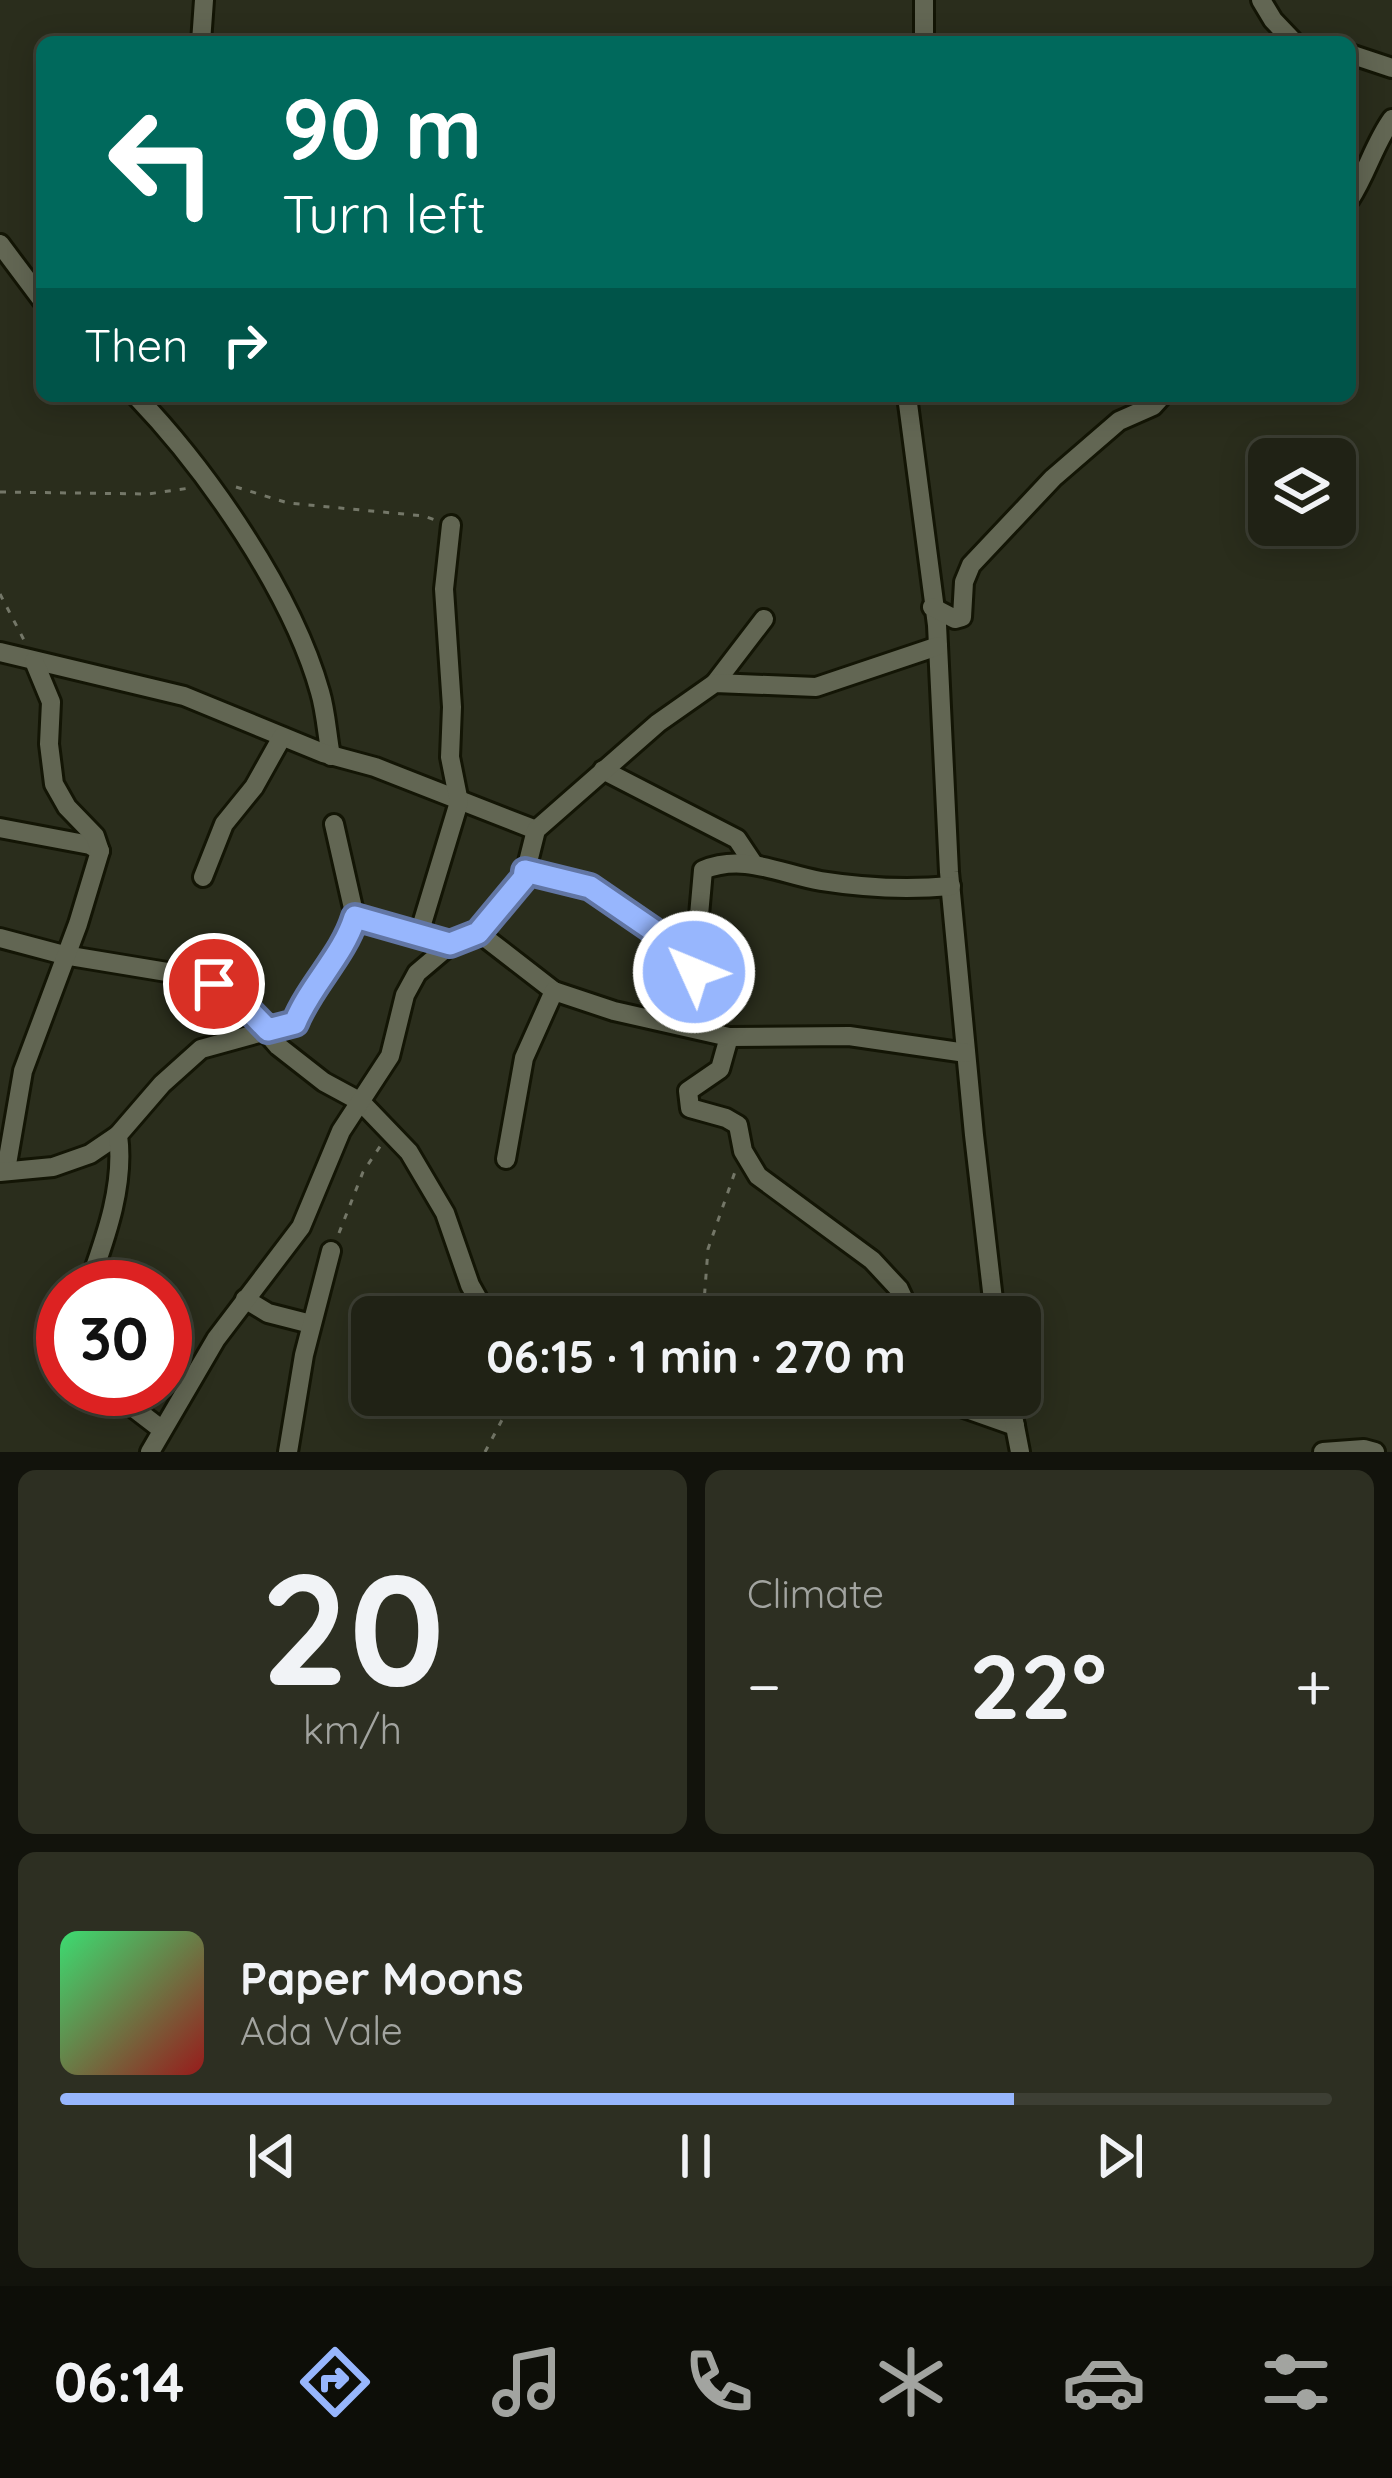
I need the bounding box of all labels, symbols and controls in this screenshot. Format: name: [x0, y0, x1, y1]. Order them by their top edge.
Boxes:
text: 90 m: [282, 75, 482, 180]
icon: left: [84, 84, 240, 240]
text: Turn left: [282, 179, 486, 247]
icon: right: [212, 312, 278, 378]
text: Then: [84, 317, 188, 373]
map controls: [1248, 438, 1356, 546]
button: layers: [1248, 438, 1356, 546]
position arrow: [631, 909, 757, 1035]
pin: [163, 933, 265, 1035]
icon: arrive: [181, 951, 247, 1017]
speed limit sign: 30: [36, 1260, 192, 1416]
text: 06:15 · 1 min · 270 m: [486, 1328, 906, 1384]
text: 20: [260, 1529, 445, 1724]
text: Climate: [747, 1569, 884, 1618]
text: 22°: [969, 1629, 1107, 1742]
text: −: [747, 1644, 781, 1727]
text: +: [1295, 1644, 1332, 1727]
text: km/h: [303, 1705, 402, 1754]
text: Paper Moons: [240, 1950, 524, 2006]
text: Ada Vale: [240, 2006, 403, 2055]
icon: previous: [239, 2123, 305, 2189]
icon: pause: [663, 2123, 729, 2189]
icon: next: [1087, 2123, 1153, 2189]
icon: directions: [293, 2340, 377, 2424]
icon: music: [485, 2340, 569, 2424]
icon: phone: [677, 2340, 761, 2424]
icon: climate: [869, 2340, 953, 2424]
icon: car: [1062, 2340, 1146, 2424]
icon: filters: [1254, 2340, 1338, 2424]
text: 06:14: [54, 2348, 185, 2416]

